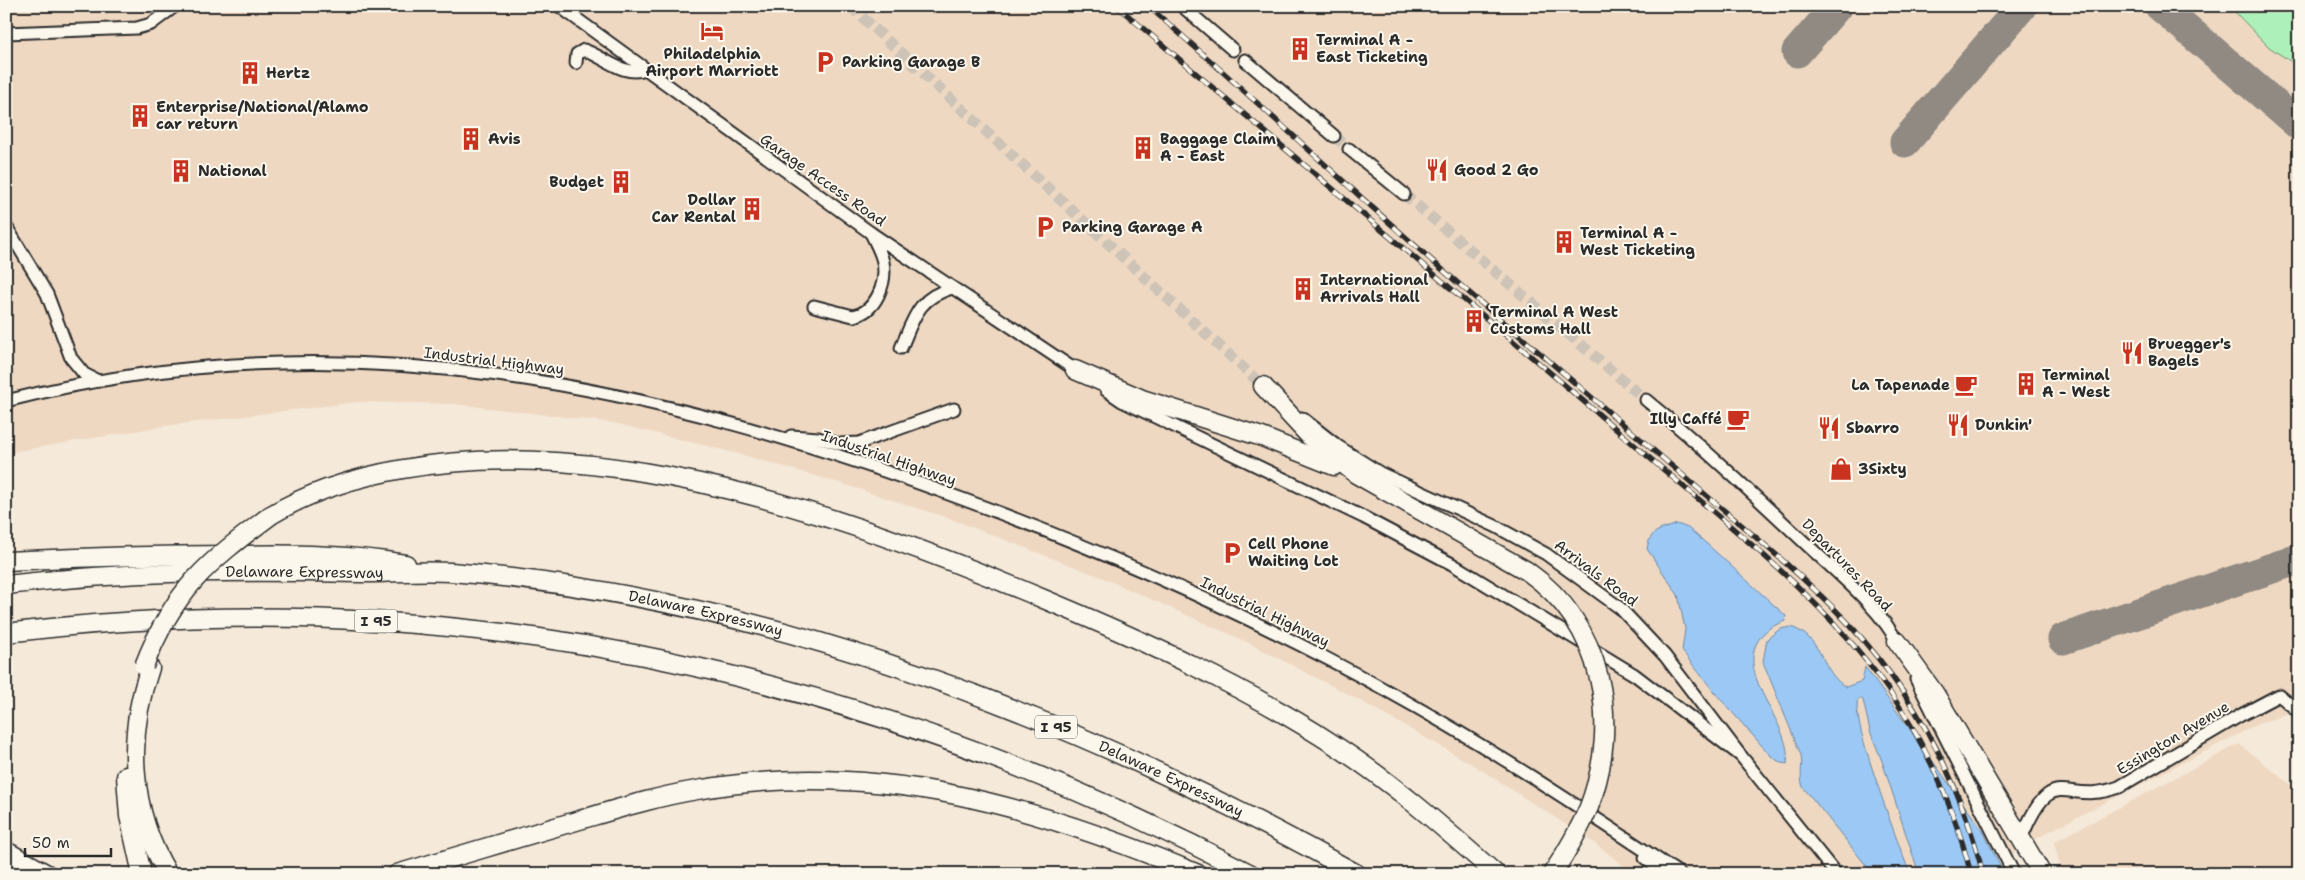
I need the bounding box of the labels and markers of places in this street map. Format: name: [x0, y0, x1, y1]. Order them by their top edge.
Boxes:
hotel icon: Philadelphia Airport Marriott: [699, 18, 725, 44]
place label: Terminal A - East Ticketing: [1316, 30, 1428, 67]
building icon: Terminal A - East Ticketing: [1287, 36, 1313, 62]
place label: Philadelphia Airport Marriott: [645, 44, 779, 81]
parking icon: Parking Garage B: [812, 49, 838, 75]
place label: Parking Garage B: [842, 52, 980, 72]
building icon: Hertz: [237, 60, 263, 86]
place label: Hertz: [266, 63, 310, 83]
place label: Enterprise/National/Alamo car return: [156, 97, 369, 134]
building icon: Enterprise/National/Alamo car return: [127, 103, 153, 129]
building icon: Avis: [458, 126, 484, 152]
place label: Avis: [488, 129, 521, 149]
place label: Baggage Claim A - East: [1160, 129, 1276, 166]
building icon: Baggage Claim A - East: [1130, 135, 1156, 161]
restaurant icon: Good 2 Go: [1424, 157, 1450, 183]
building icon: National: [168, 158, 194, 184]
place label: Good 2 Go: [1454, 160, 1539, 180]
place label: National: [198, 161, 267, 181]
building icon: Budget: [608, 169, 634, 195]
place label: Budget: [549, 172, 604, 192]
place label: Dollar Car Rental: [652, 190, 736, 227]
building icon: Dollar Car Rental: [739, 196, 765, 222]
parking icon: Parking Garage A: [1032, 214, 1058, 240]
place label: Parking Garage A: [1062, 217, 1203, 237]
place label: Terminal A - West Ticketing: [1580, 223, 1695, 260]
building icon: Terminal A - West Ticketing: [1551, 229, 1577, 255]
place label: International Arrivals Hall: [1320, 270, 1429, 307]
building icon: International Arrivals Hall: [1290, 276, 1316, 302]
place label: Terminal A West Customs Hall: [1490, 302, 1618, 339]
building icon: Terminal A West Customs Hall: [1461, 308, 1487, 334]
place label: Bruegger's Bagels: [2148, 334, 2231, 371]
restaurant icon: Bruegger's Bagels: [2119, 340, 2145, 366]
place label: Terminal A - West: [2042, 365, 2110, 402]
building icon: Terminal A - West: [2013, 371, 2039, 397]
cafe icon: La Tapenade: [1953, 372, 1979, 398]
place label: La Tapenade: [1851, 375, 1950, 395]
cafe icon: Illy Caffé: [1725, 406, 1751, 432]
place label: Illy Caffé: [1650, 409, 1722, 429]
restaurant icon: Dunkin': [1945, 412, 1971, 438]
restaurant icon: Sbarro: [1816, 415, 1842, 441]
place label: Dunkin': [1975, 415, 2032, 435]
place label: Sbarro: [1846, 418, 1900, 438]
shop icon: 3Sixty: [1828, 456, 1854, 482]
place label: 3Sixty: [1858, 459, 1907, 479]
place label: Cell Phone Waiting Lot: [1248, 534, 1339, 571]
parking icon: Cell Phone Waiting Lot: [1219, 540, 1245, 566]

